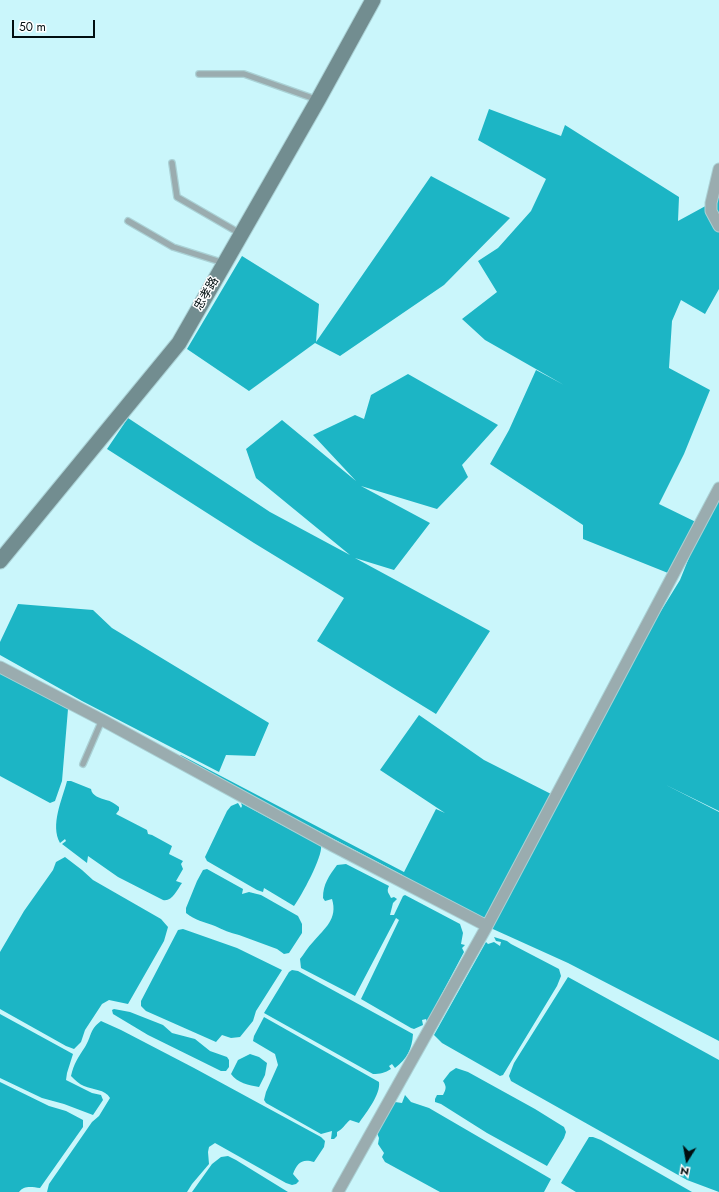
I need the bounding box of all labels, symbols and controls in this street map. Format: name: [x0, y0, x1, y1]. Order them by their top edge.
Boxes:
scale bar: [14, 12, 97, 38]
text: 50 m: [19, 18, 46, 36]
street label: 忠孝路: [192, 275, 222, 313]
north arrow: [667, 1140, 707, 1180]
text: N: [679, 1163, 691, 1180]

